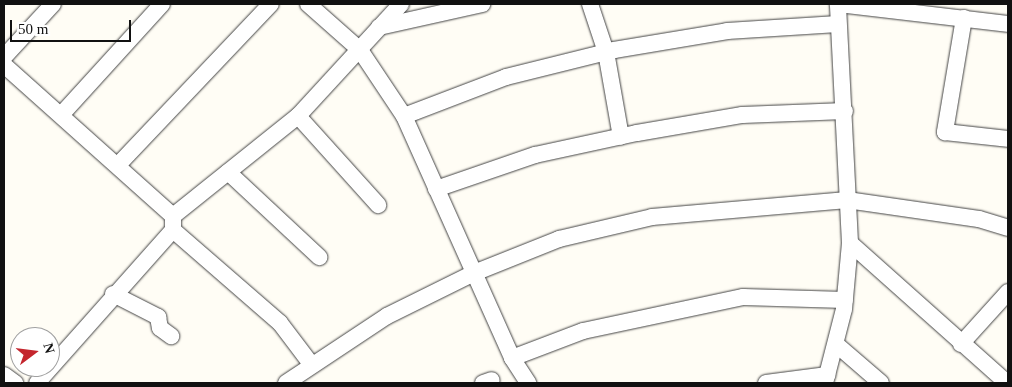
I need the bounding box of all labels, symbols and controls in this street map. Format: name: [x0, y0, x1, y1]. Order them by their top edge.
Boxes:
scale bar: [12, 10, 134, 42]
text: 50 m: [18, 21, 48, 37]
north arrow: [10, 327, 60, 377]
text: N: [40, 341, 58, 355]

